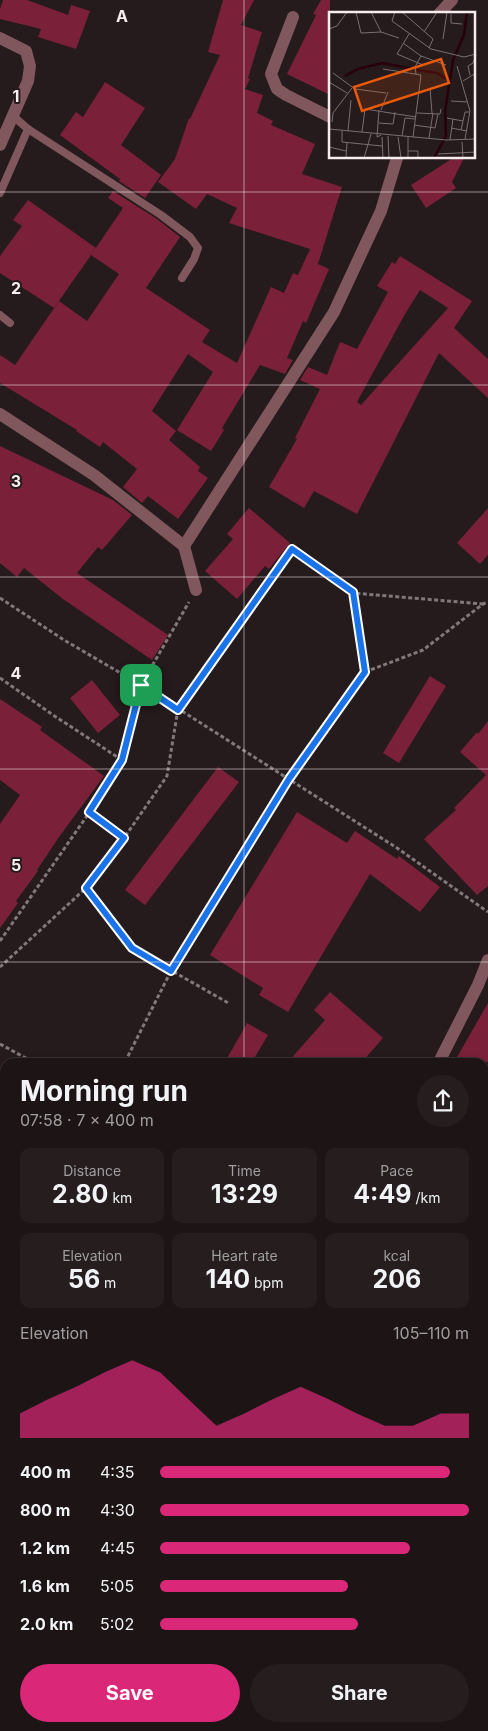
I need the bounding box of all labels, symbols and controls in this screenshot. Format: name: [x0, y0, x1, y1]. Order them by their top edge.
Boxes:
text: A: [116, 6, 128, 26]
inset map: [329, 12, 476, 159]
text: 1: [13, 86, 19, 106]
text: 2: [11, 278, 21, 298]
text: 3: [11, 471, 21, 491]
text: 4: [11, 663, 22, 683]
pin: [120, 664, 162, 706]
icon: arrive: [127, 671, 155, 699]
text: 5: [11, 855, 21, 875]
text: Morning run: [20, 1074, 188, 1108]
button: share: [417, 1075, 469, 1127]
text: 07:58 · 7 × 400 m: [20, 1110, 154, 1130]
text: Distance: [63, 1162, 121, 1179]
text: Time: [228, 1162, 261, 1179]
text: Pace: [380, 1162, 413, 1179]
text: 2.80: [52, 1179, 108, 1209]
text: 13:29: [211, 1179, 278, 1209]
text: 4:49: [353, 1179, 412, 1209]
text: km: [108, 1189, 132, 1206]
text: /km: [412, 1189, 440, 1206]
text: Elevation: [62, 1247, 122, 1264]
text: Heart rate: [211, 1247, 278, 1264]
text: kcal: [383, 1247, 410, 1264]
text: 56: [68, 1264, 100, 1294]
text: 140: [206, 1264, 250, 1294]
text: 206: [372, 1264, 421, 1294]
text: m: [100, 1274, 116, 1291]
text: bpm: [250, 1274, 283, 1291]
text: Elevation: [20, 1323, 89, 1343]
text: 105–110 m: [393, 1323, 469, 1343]
text: 400 m: [20, 1462, 71, 1482]
text: 4:35: [100, 1462, 135, 1482]
text: 800 m: [20, 1500, 70, 1520]
text: 4:30: [100, 1500, 135, 1520]
text: 1.2 km: [20, 1538, 70, 1558]
text: 4:45: [100, 1538, 135, 1558]
text: 1.6 km: [20, 1576, 70, 1596]
text: 5:05: [100, 1576, 134, 1596]
text: 2.0 km: [20, 1614, 73, 1634]
text: 5:02: [100, 1614, 134, 1634]
button: Save: [20, 1664, 240, 1722]
button: Share: [250, 1664, 469, 1722]

